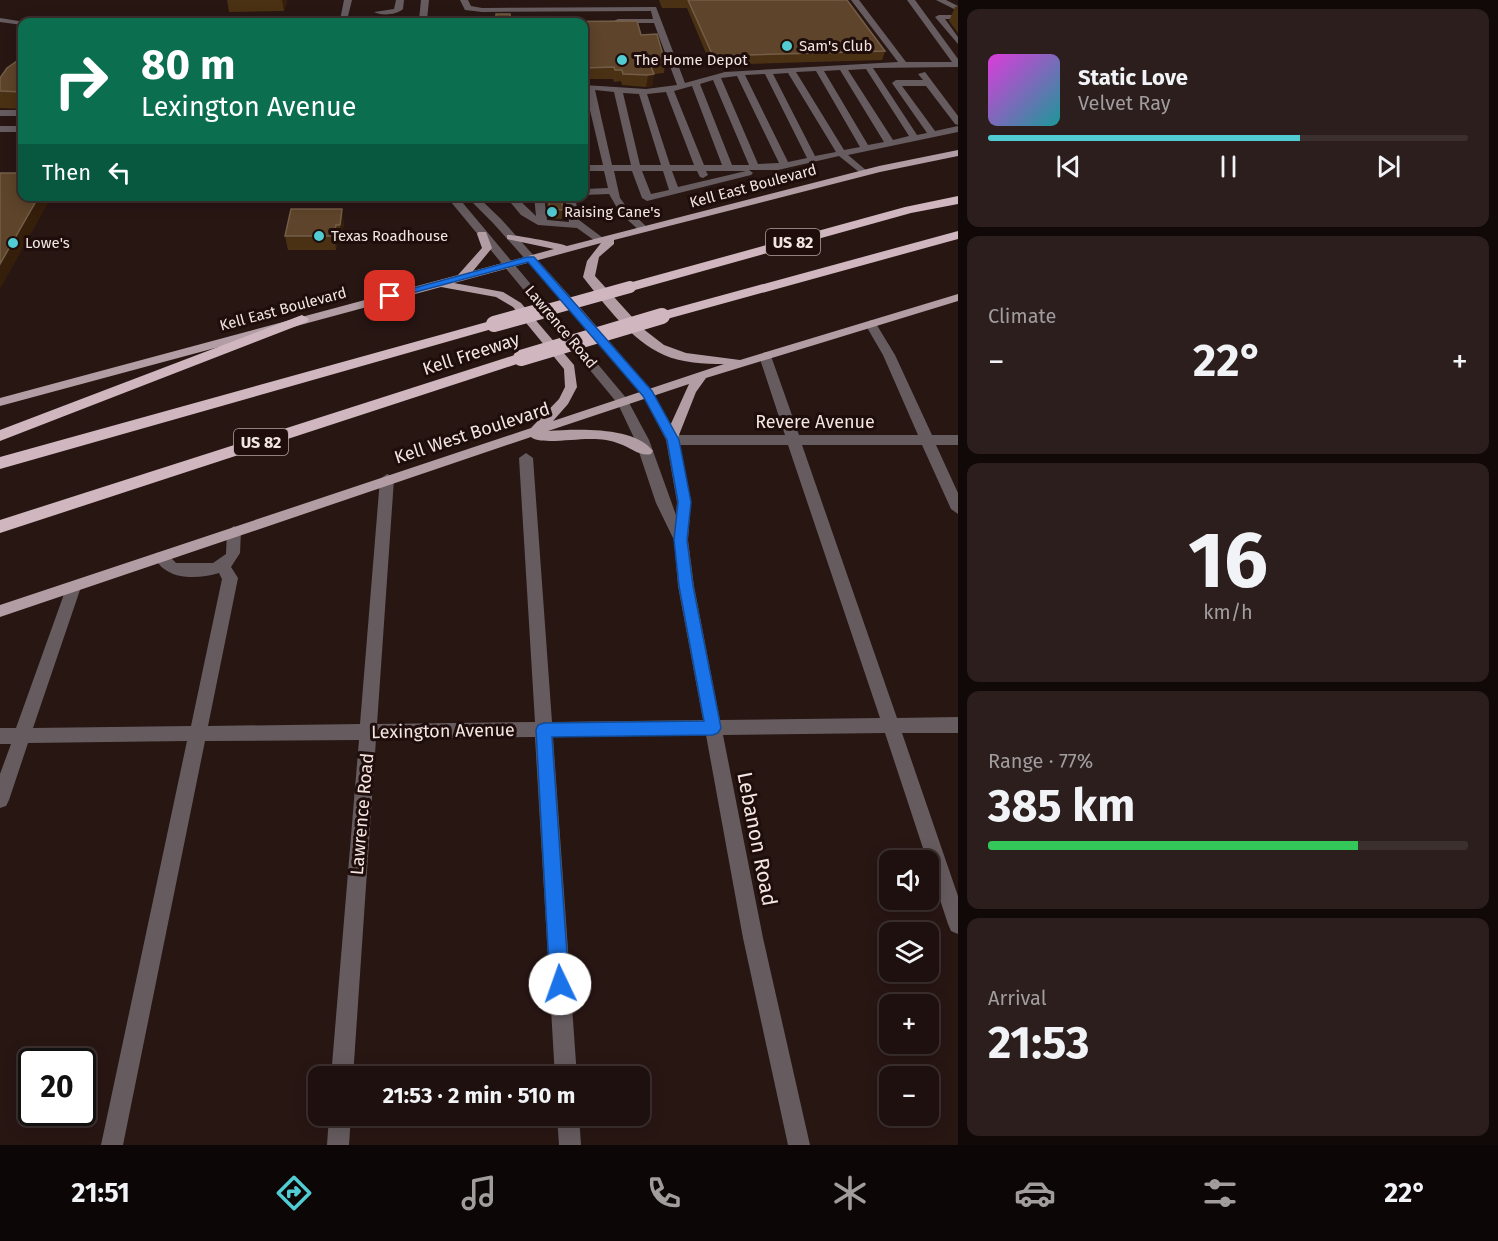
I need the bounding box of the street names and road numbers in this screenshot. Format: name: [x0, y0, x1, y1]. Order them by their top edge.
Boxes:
street label: Kell East Boulevard: [688, 160, 818, 212]
road number: US 82: [766, 229, 820, 255]
street label: Lawrence Road: [521, 282, 601, 372]
street label: Kell East Boulevard: [218, 283, 348, 335]
street label: Kell Freeway: [420, 328, 522, 380]
street label: Kell West Boulevard: [392, 398, 552, 468]
street label: Revere Avenue: [755, 411, 875, 433]
road number: US 82: [234, 429, 288, 455]
street label: Lexington Avenue: [371, 719, 515, 743]
street label: Lawrence Road: [346, 752, 378, 876]
street label: Lebanon Road: [731, 770, 783, 908]

